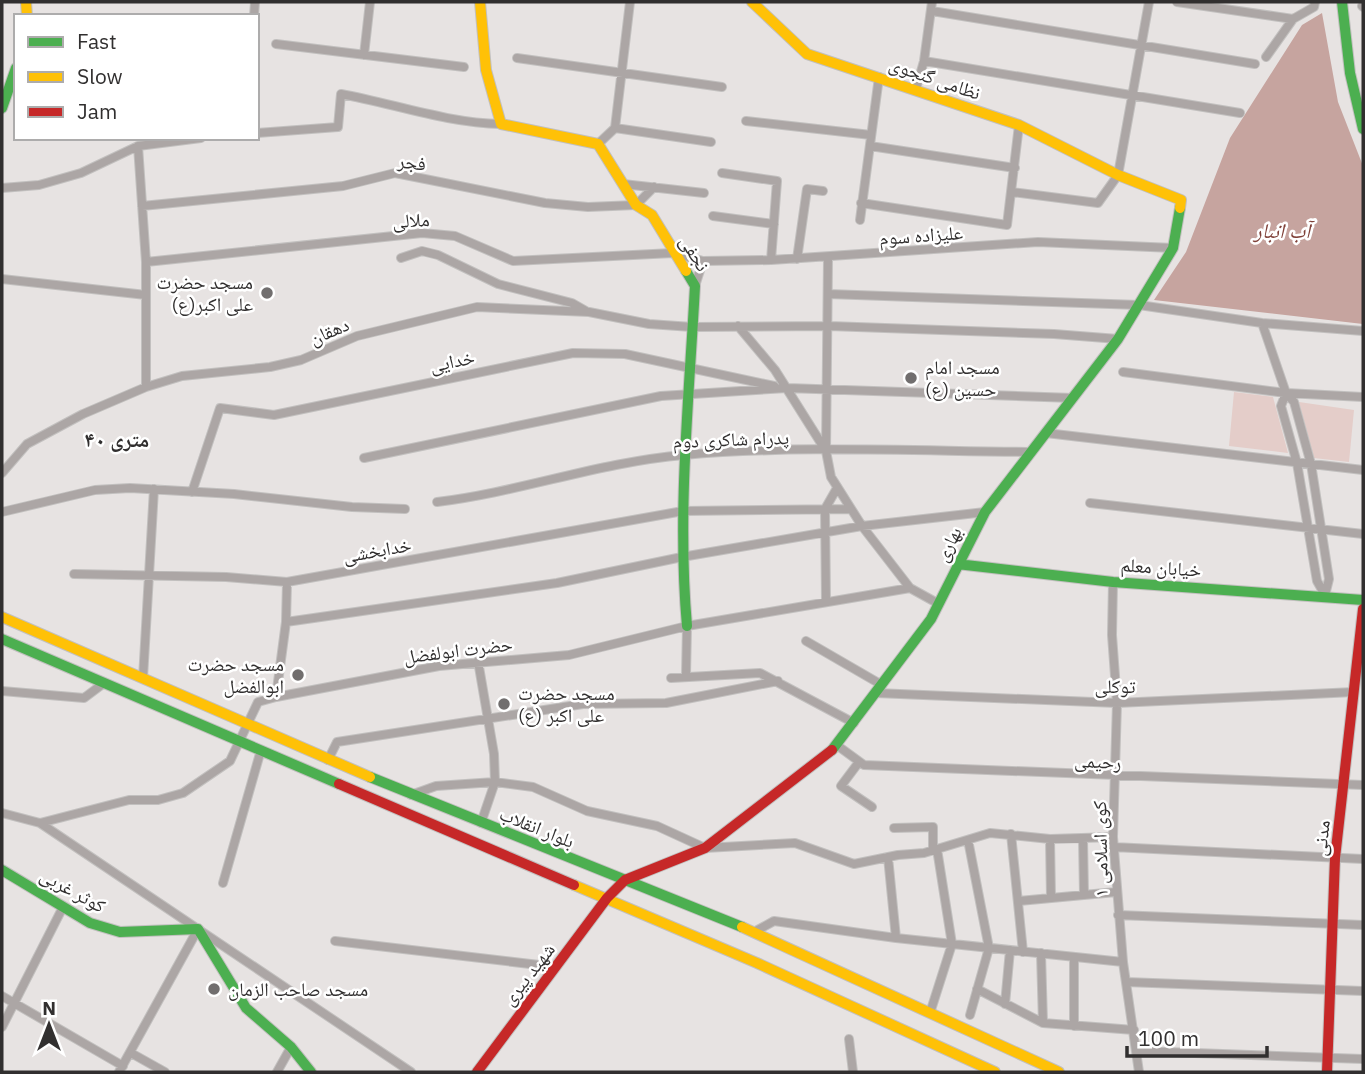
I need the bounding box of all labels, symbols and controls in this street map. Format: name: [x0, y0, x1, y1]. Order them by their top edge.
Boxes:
legend: [14, 14, 259, 140]
text: Fast: [77, 27, 117, 55]
street label: نظامی گنجوی: [886, 51, 984, 105]
text: Slow: [77, 62, 123, 90]
text: Jam: [77, 97, 117, 125]
street label: فجر: [395, 148, 428, 176]
street label: ملالی: [392, 207, 430, 233]
water label: آب انبار: [1252, 216, 1315, 244]
street label: علیزاده سوم: [878, 220, 964, 252]
street label: نجفی: [675, 230, 715, 276]
place label: مسجد حضرت علی اکبر(ع): [156, 270, 253, 316]
marker: مسجد حضرت علی اکبر(ع): [259, 285, 275, 301]
street label: دهقان: [306, 312, 353, 350]
street label: خدایی: [427, 345, 477, 377]
place label: مسجد امام حسین (ع): [925, 355, 1000, 401]
marker: مسجد امام حسین (ع): [903, 370, 919, 386]
district label: ۴۰ متری: [85, 425, 149, 453]
street label: پدرام شاکری دوم: [672, 425, 790, 455]
street label: بهاری: [929, 522, 967, 566]
street label: خدابخشی: [341, 532, 413, 568]
street label: خیابان معلم: [1120, 552, 1202, 583]
street label: حضرت ابولفضل: [402, 631, 514, 669]
place label: مسجد حضرت ابوالفضل: [187, 652, 284, 698]
marker: مسجد حضرت ابوالفضل: [290, 667, 306, 683]
street label: توکلی: [1094, 674, 1136, 698]
place label: مسجد حضرت علی اکبر (ع): [518, 681, 615, 727]
marker: مسجد حضرت علی اکبر (ع): [496, 696, 512, 712]
street label: رحیمی: [1074, 748, 1122, 774]
street label: بلوار انقلاب: [496, 801, 578, 853]
street label: کوی اسلامی ۱: [1087, 801, 1113, 897]
street label: مدنی: [1307, 819, 1335, 857]
street label: کوثر غربی: [36, 862, 110, 918]
street label: شهید پیری: [496, 938, 560, 1010]
place label: مسجد صاحب الزمان: [228, 977, 368, 1001]
marker: مسجد صاحب الزمان: [206, 981, 222, 997]
north arrow: [14, 990, 84, 1060]
text: N: [42, 996, 56, 1020]
scale bar: [1127, 1014, 1267, 1058]
text: 100 m: [1138, 1024, 1199, 1052]

